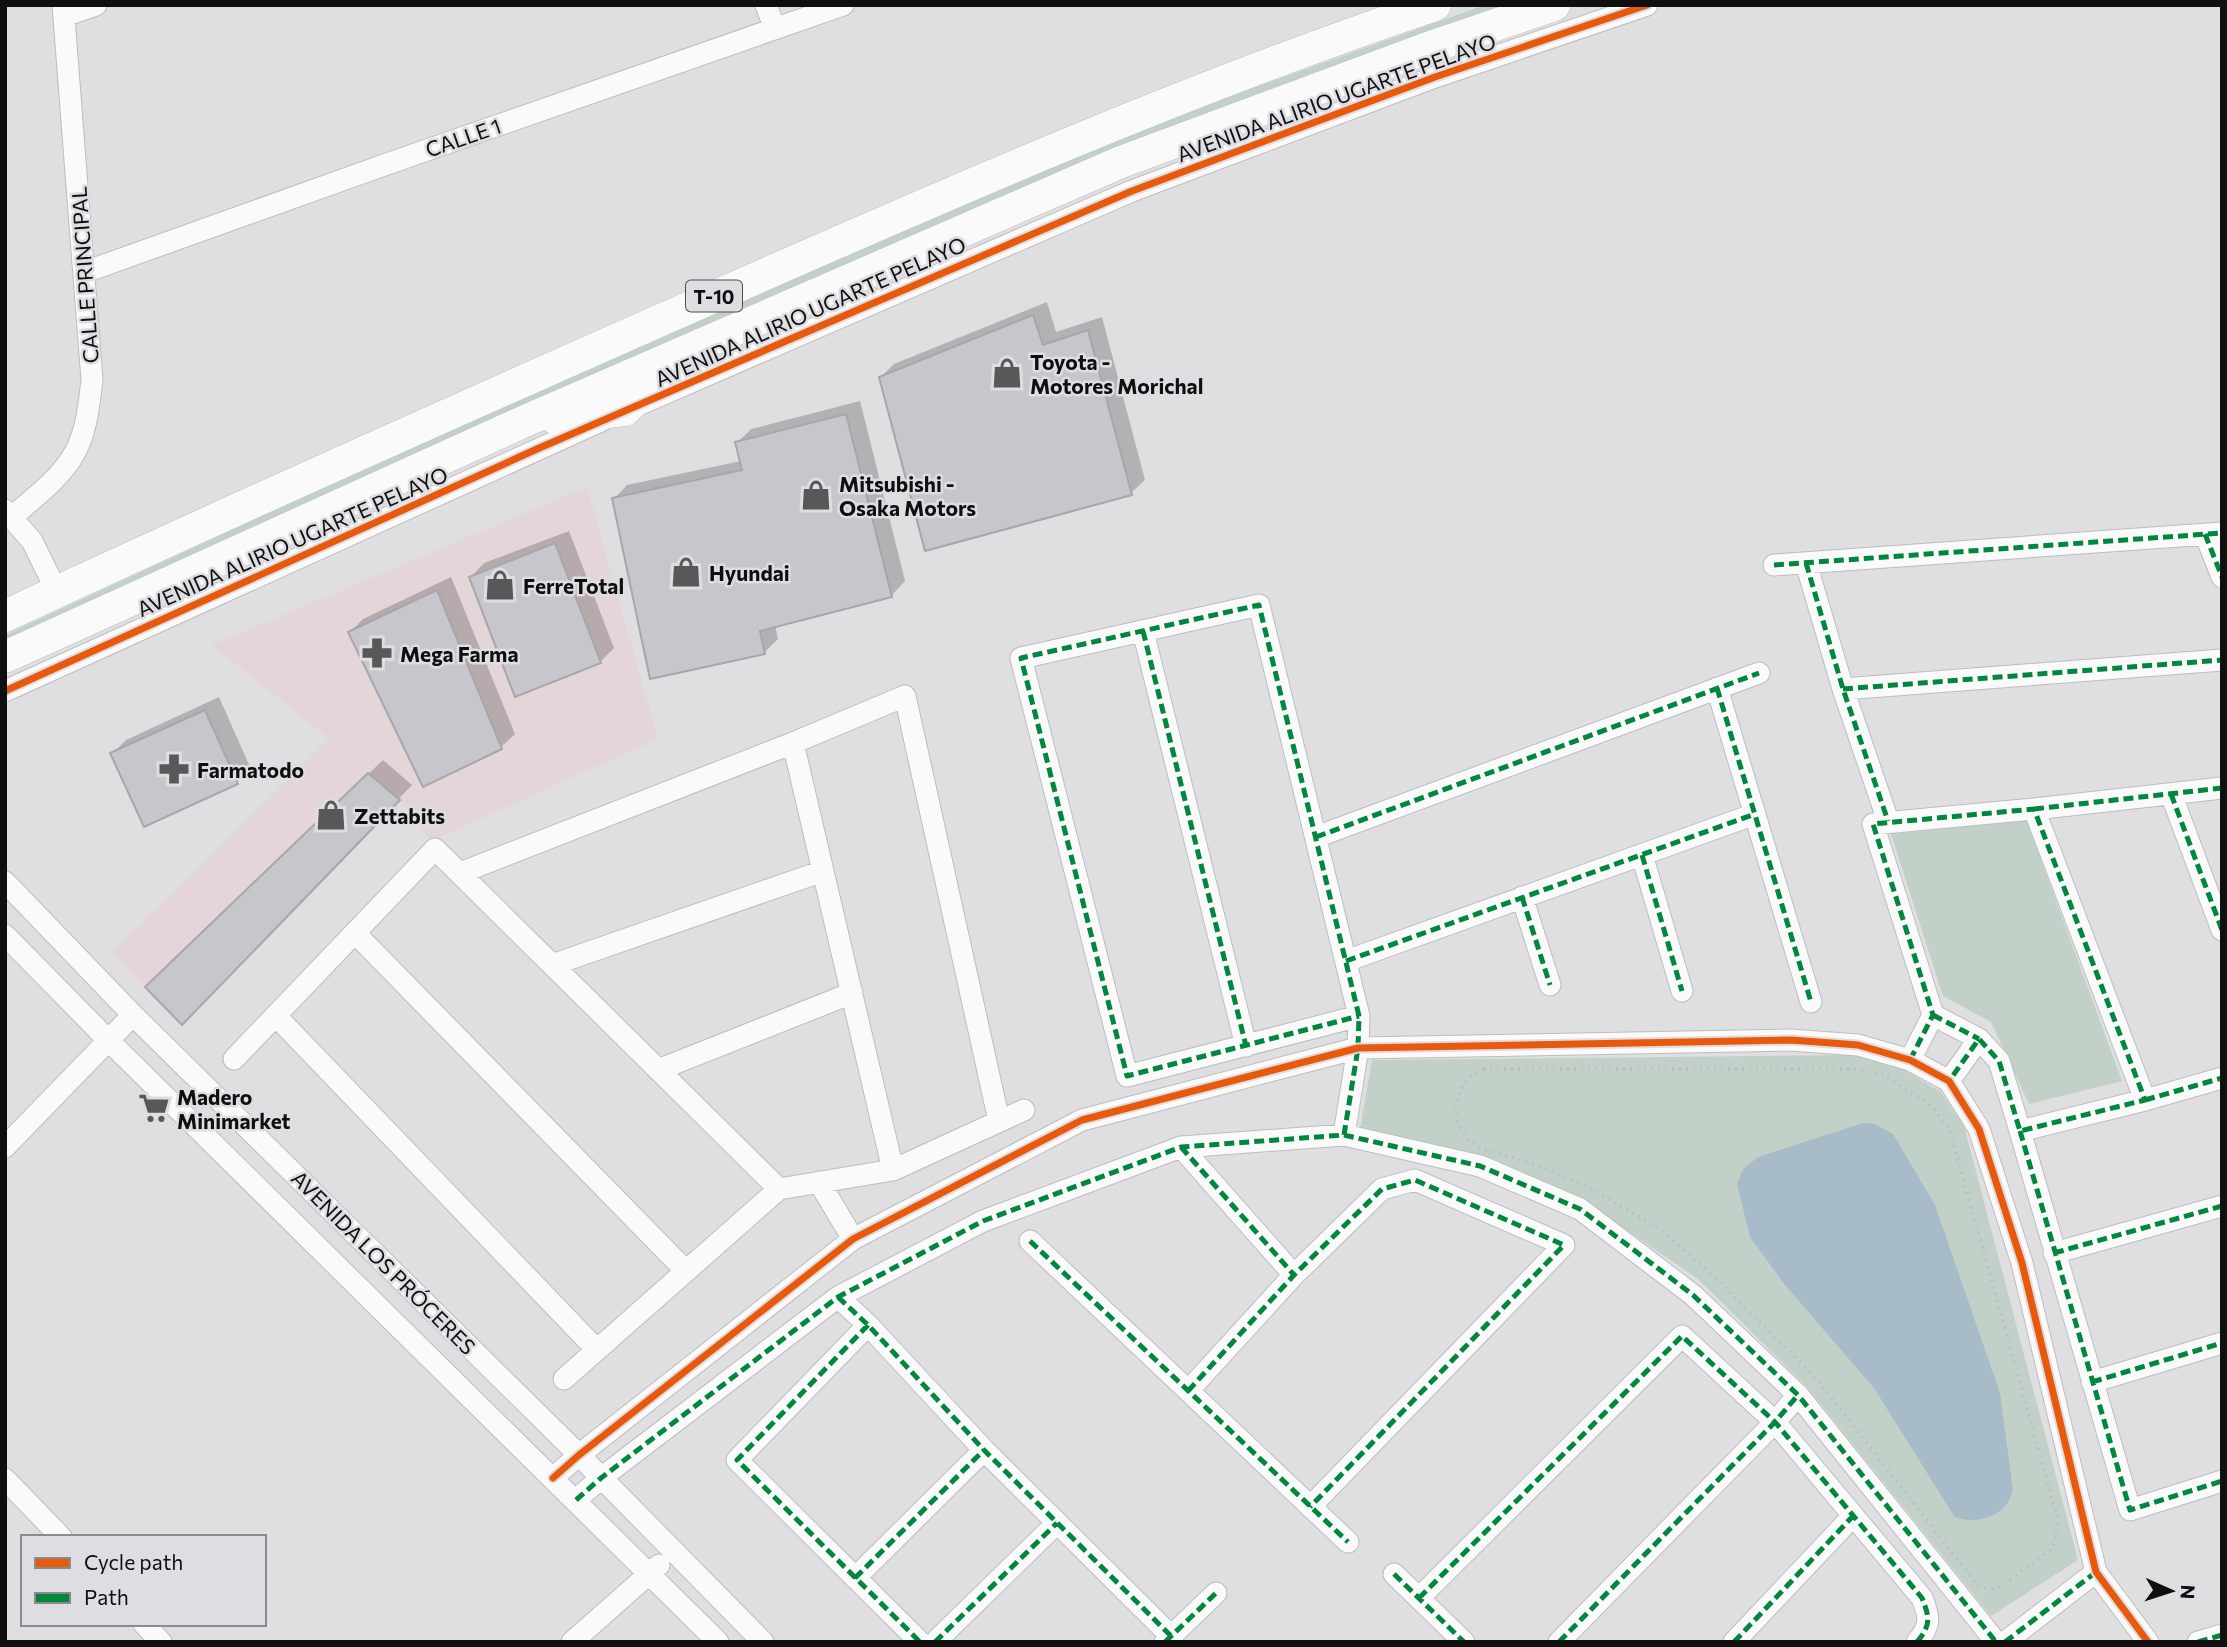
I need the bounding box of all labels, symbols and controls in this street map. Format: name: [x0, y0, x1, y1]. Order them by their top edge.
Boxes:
street label: AVENIDA ALIRIO UGARTE PELAYO: [1173, 28, 1499, 166]
street label: CALLE 1: [422, 112, 504, 162]
street label: CALLE PRINCIPAL: [65, 186, 103, 364]
street label: AVENIDA ALIRIO UGARTE PELAYO: [651, 231, 969, 391]
road number: T-10: [686, 280, 742, 312]
place label: Toyota - Motores Morichal: [1030, 349, 1203, 398]
shop icon: Toyota - Motores Morichal: [990, 356, 1024, 390]
street label: AVENIDA ALIRIO UGARTE PELAYO: [133, 461, 451, 621]
place label: Mitsubishi - Osaka Motors: [839, 471, 976, 520]
shop icon: Mitsubishi - Osaka Motors: [799, 478, 833, 512]
shop icon: Hyundai: [669, 555, 703, 589]
place label: Hyundai: [709, 560, 790, 585]
shop icon: FerreTotal: [483, 568, 517, 602]
place label: FerreTotal: [523, 573, 624, 598]
pharmacy icon: Mega Farma: [360, 636, 394, 670]
place label: Mega Farma: [400, 641, 519, 666]
pharmacy icon: Farmatodo: [157, 752, 191, 786]
place label: Farmatodo: [197, 757, 304, 782]
shop icon: Zettabits: [314, 798, 348, 832]
place label: Zettabits: [354, 803, 445, 828]
place label: Madero Minimarket: [177, 1084, 291, 1133]
supermarket icon: Madero Minimarket: [137, 1091, 171, 1125]
street label: AVENIDA LOS PRÓCERES: [287, 1165, 481, 1359]
legend: [21, 1535, 266, 1626]
text: Cycle path: [84, 1549, 183, 1574]
north arrow: [2136, 1556, 2206, 1626]
text: Path: [84, 1584, 129, 1609]
text: N: [2177, 1584, 2200, 1600]

